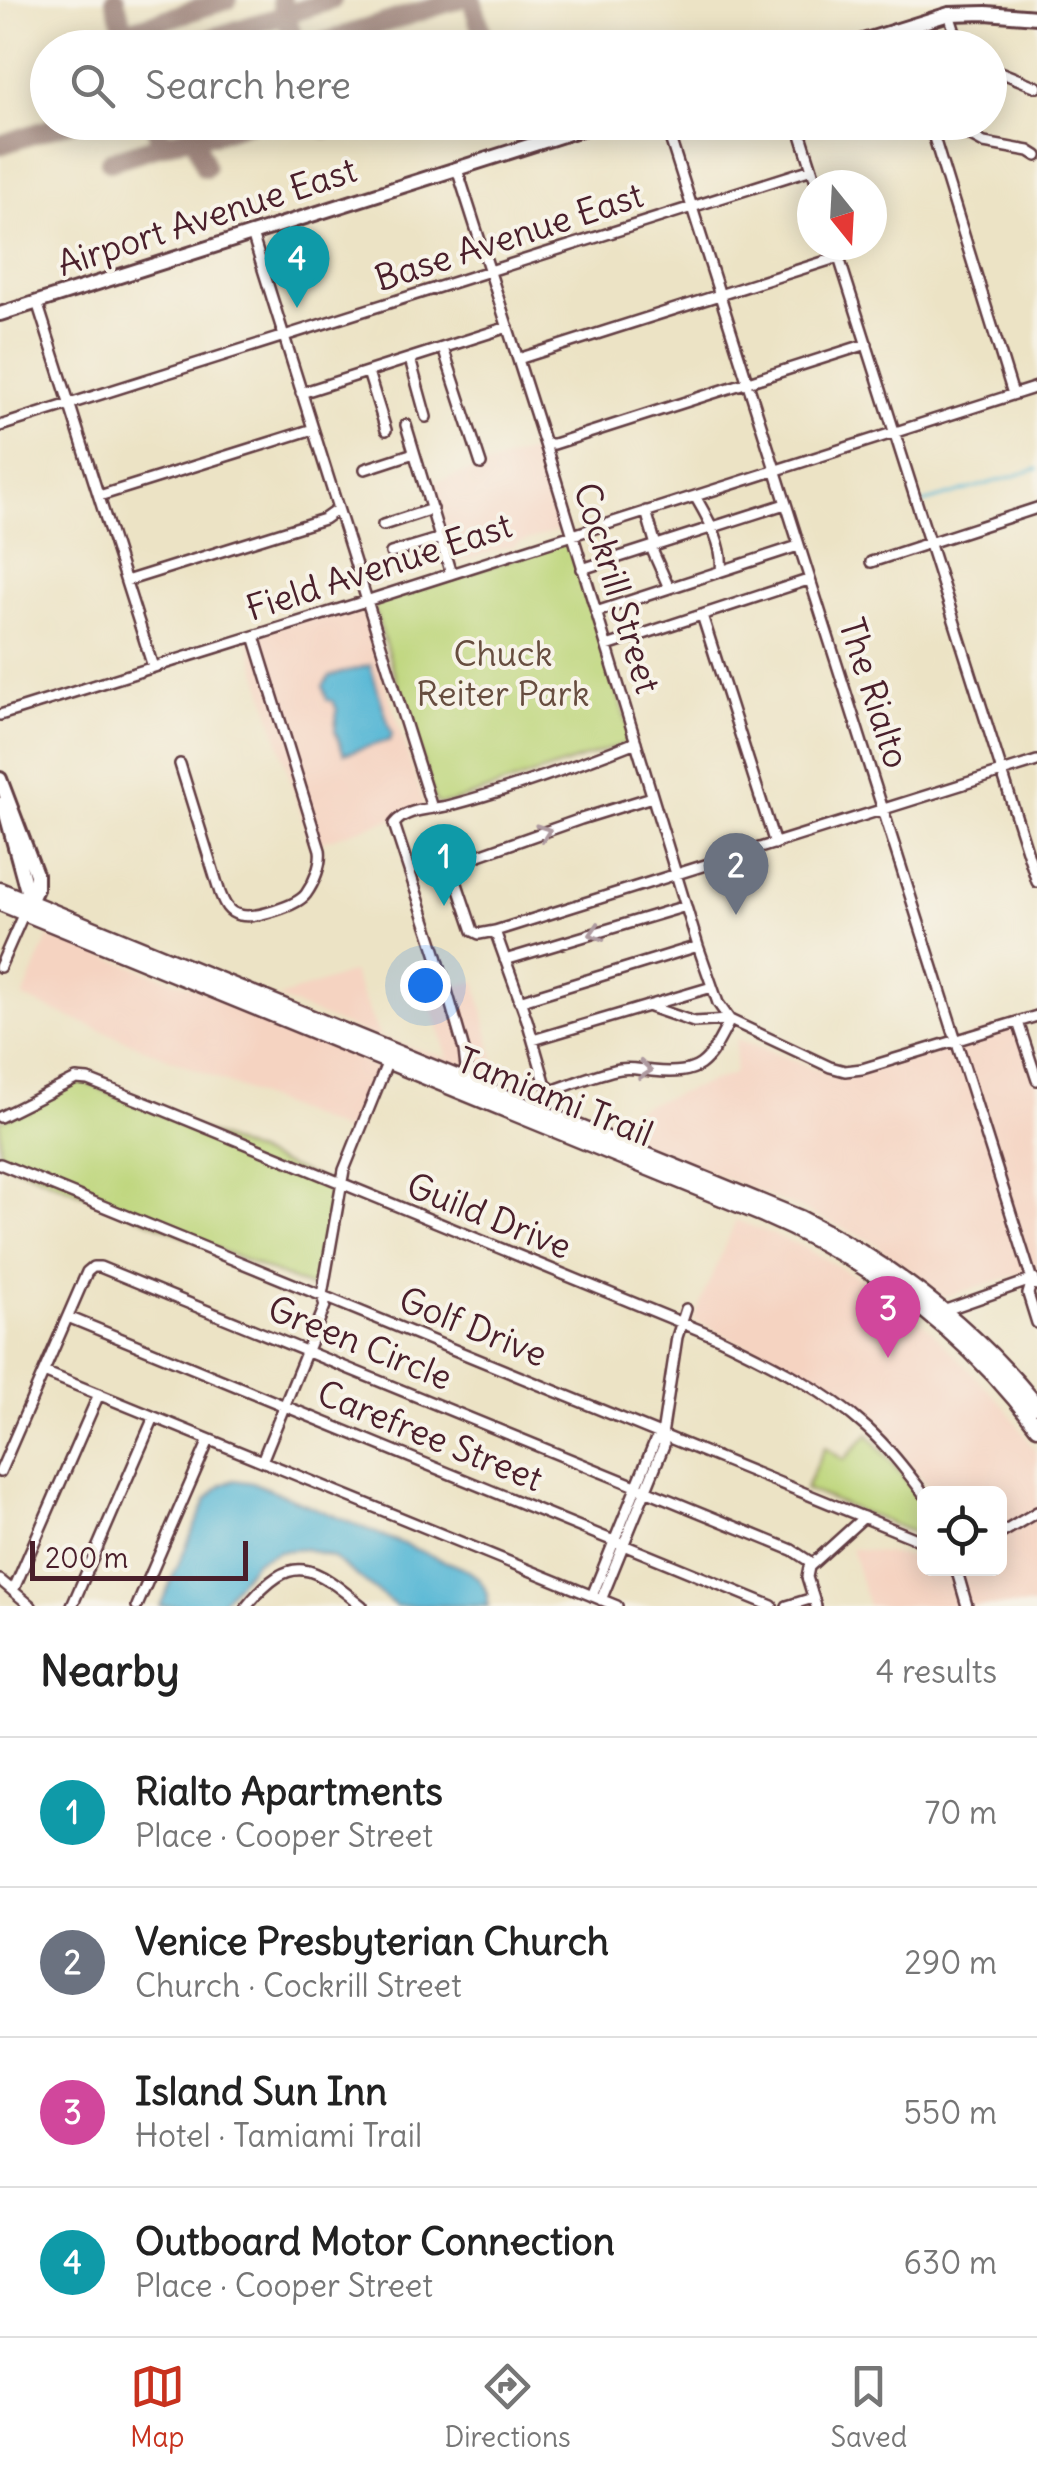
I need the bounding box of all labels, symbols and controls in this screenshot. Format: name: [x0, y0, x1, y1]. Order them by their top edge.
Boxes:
search box: [30, 30, 1007, 140]
icon: search: [65, 58, 120, 113]
text: Search here: [145, 62, 351, 109]
street label: Airport Avenue East: [52, 147, 362, 285]
north arrow: [797, 170, 887, 260]
street label: Base Avenue East: [369, 172, 649, 300]
pin: 4: [264, 226, 330, 308]
street label: Cockrill Street: [565, 477, 671, 698]
street label: Field Avenue East: [240, 502, 517, 630]
street label: The Rialto: [830, 612, 920, 773]
park label: Chuck Reiter Park: [416, 631, 590, 715]
one-way arrow: [534, 823, 551, 844]
pin: 1: [412, 824, 476, 906]
pin: 2: [704, 832, 768, 915]
one-way arrow: [588, 921, 605, 942]
your location: [400, 960, 451, 1011]
street label: Tamiami Trail: [451, 1037, 660, 1155]
one-way arrow: [638, 1058, 654, 1080]
street label: Guild Drive: [401, 1162, 578, 1268]
pin: 3: [856, 1276, 920, 1358]
street label: Golf Drive: [393, 1277, 554, 1376]
street label: Green Circle: [262, 1285, 459, 1399]
street label: Carefree Street: [311, 1370, 550, 1500]
map controls: [917, 1486, 1007, 1576]
button: locate: [917, 1486, 1007, 1576]
scale bar: [30, 1536, 248, 1580]
text: 200 m: [45, 1540, 128, 1576]
text: Nearby: [40, 1645, 179, 1697]
text: 4 results: [876, 1651, 997, 1692]
text: Rialto Apartments: [135, 1768, 443, 1815]
text: 1: [66, 1792, 79, 1833]
text: 70 m: [925, 1792, 997, 1833]
text: Place · Cooper Street: [135, 1815, 433, 1856]
text: Venice Presbyterian Church: [135, 1918, 609, 1965]
text: 2: [64, 1942, 81, 1983]
text: 290 m: [904, 1942, 997, 1983]
text: Church · Cockrill Street: [135, 1965, 462, 2006]
text: Island Sun Inn: [135, 2068, 387, 2115]
text: 3: [63, 2092, 82, 2133]
text: 550 m: [903, 2092, 997, 2133]
text: Hotel · Tamiami Trail: [135, 2115, 422, 2156]
text: Outboard Motor Connection: [135, 2218, 615, 2265]
text: 4: [63, 2242, 82, 2283]
text: 630 m: [904, 2242, 997, 2283]
text: Place · Cooper Street: [135, 2265, 433, 2306]
tab: Map: [130, 2359, 185, 2455]
tab: Directions: [444, 2359, 571, 2455]
tab: Saved: [830, 2359, 907, 2455]

